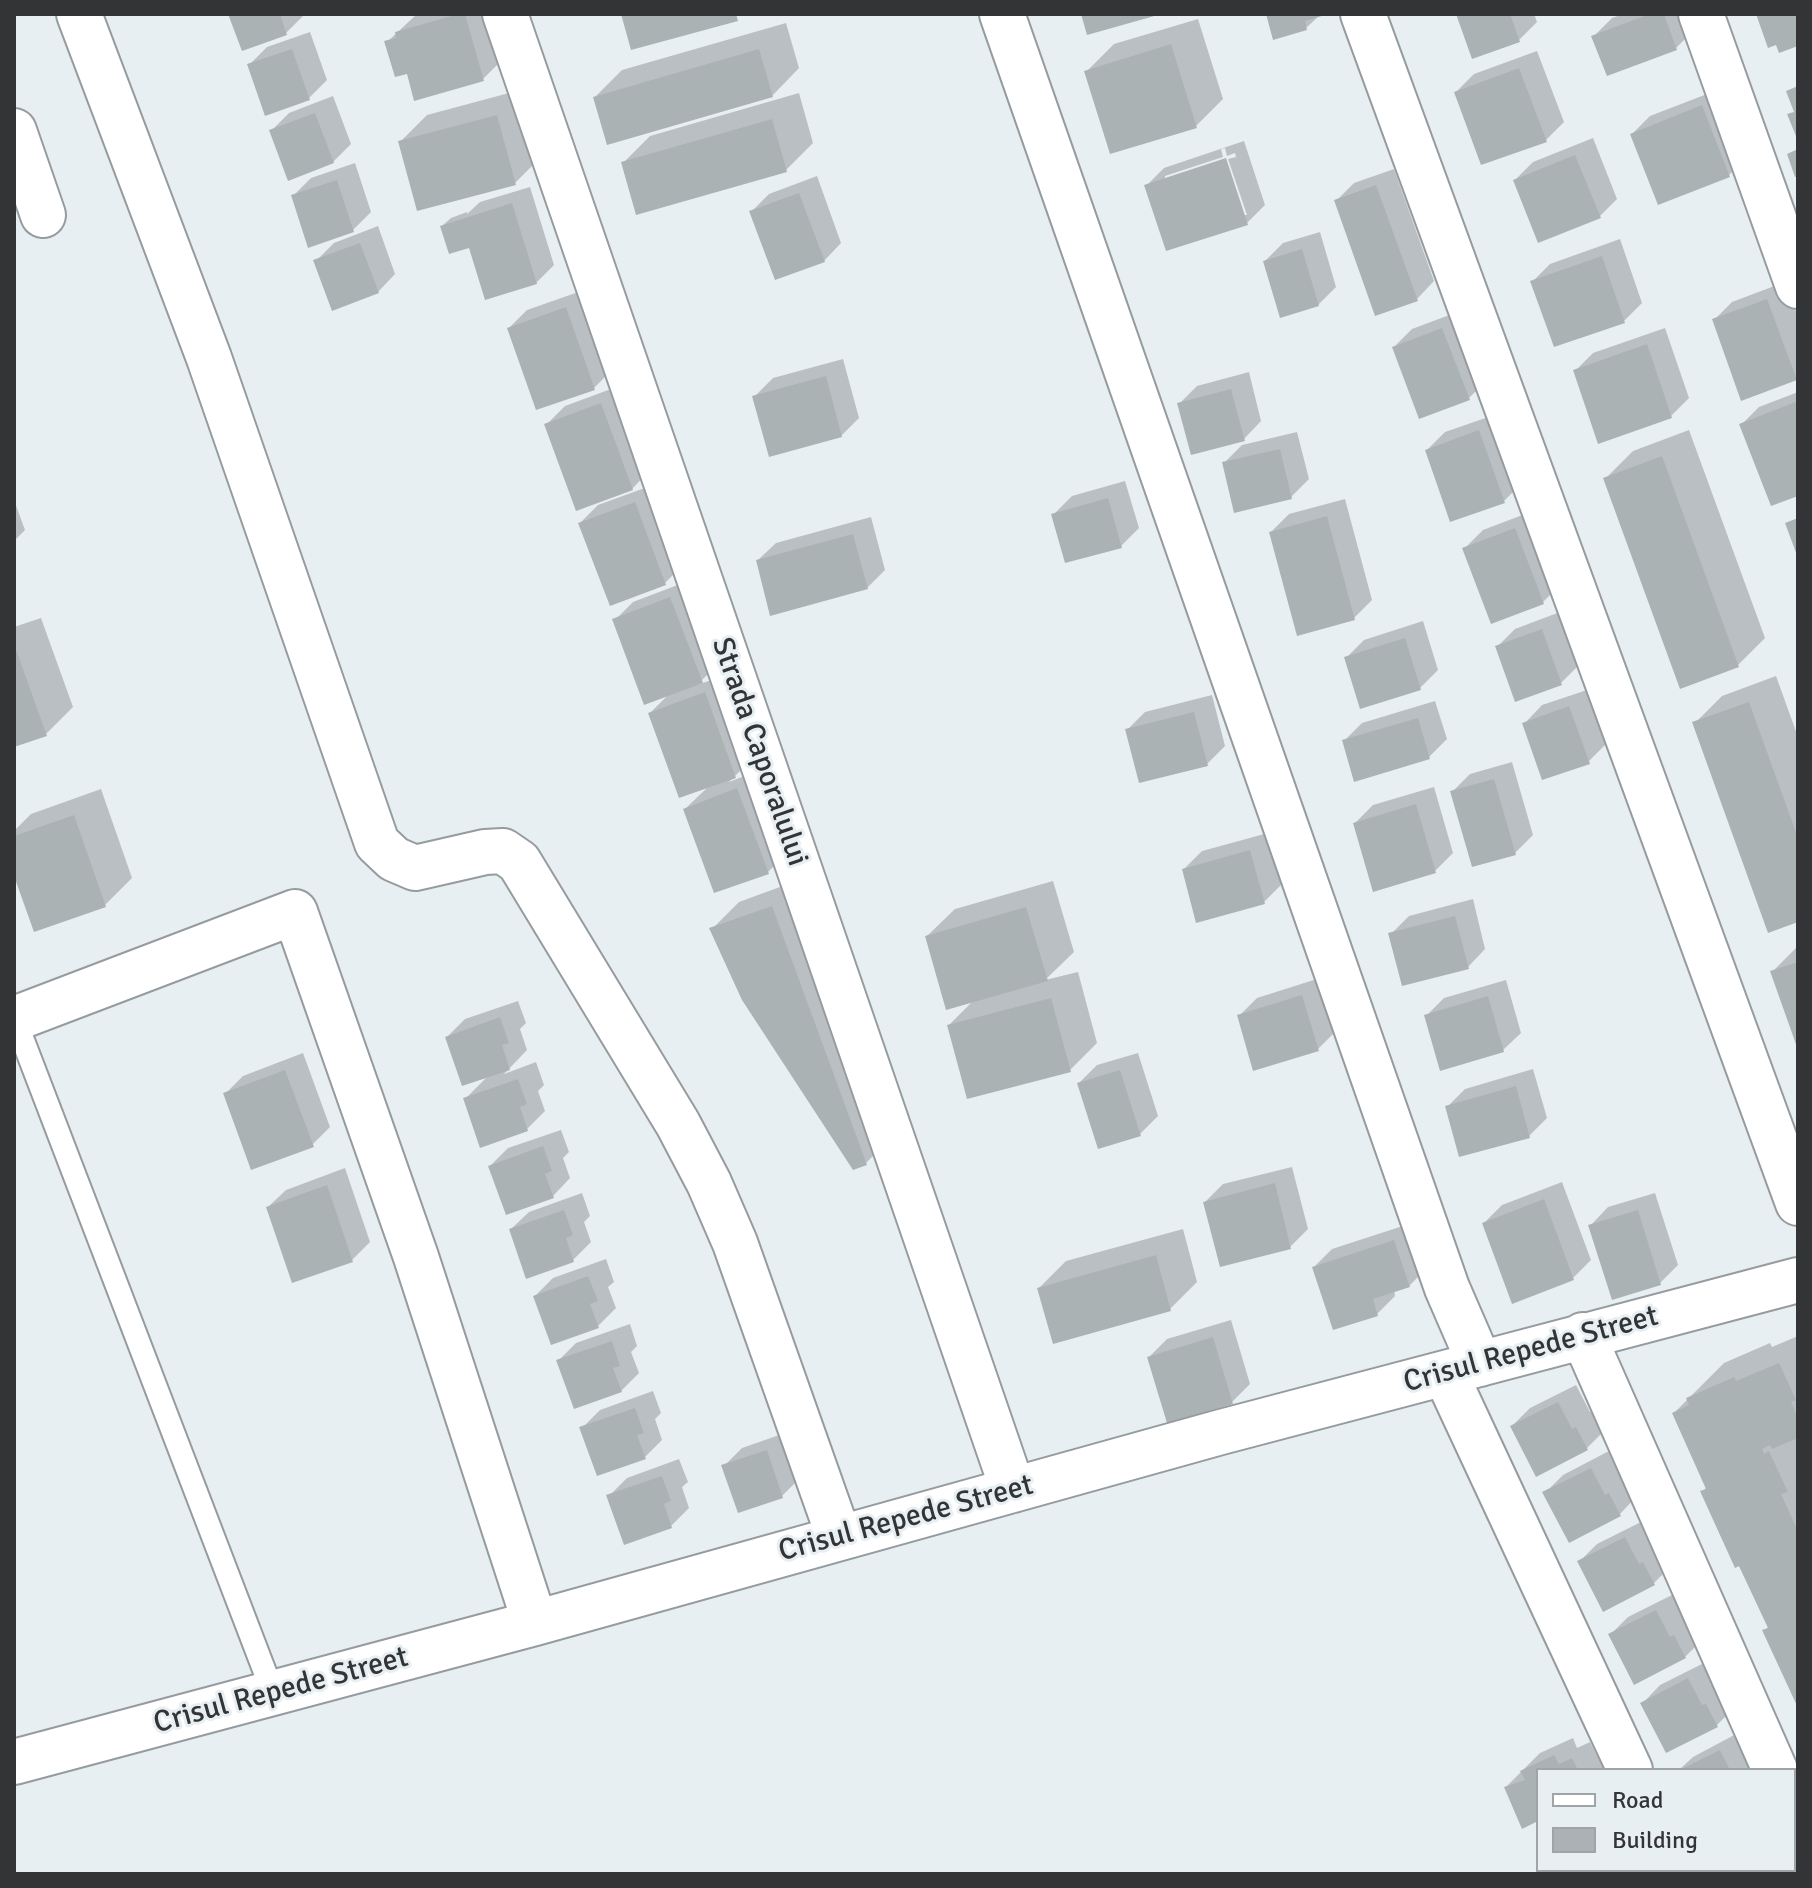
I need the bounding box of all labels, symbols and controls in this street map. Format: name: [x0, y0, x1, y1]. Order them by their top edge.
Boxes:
street label: Strada Caporalului: [703, 633, 815, 871]
street label: Crisul Repede Street: [1400, 1299, 1662, 1401]
street label: Crisul Repede Street: [775, 1468, 1037, 1570]
street label: Crisul Repede Street: [150, 1640, 412, 1742]
legend: [1536, 1768, 1796, 1872]
text: Road: [1612, 1785, 1663, 1815]
text: Building: [1612, 1825, 1698, 1855]

